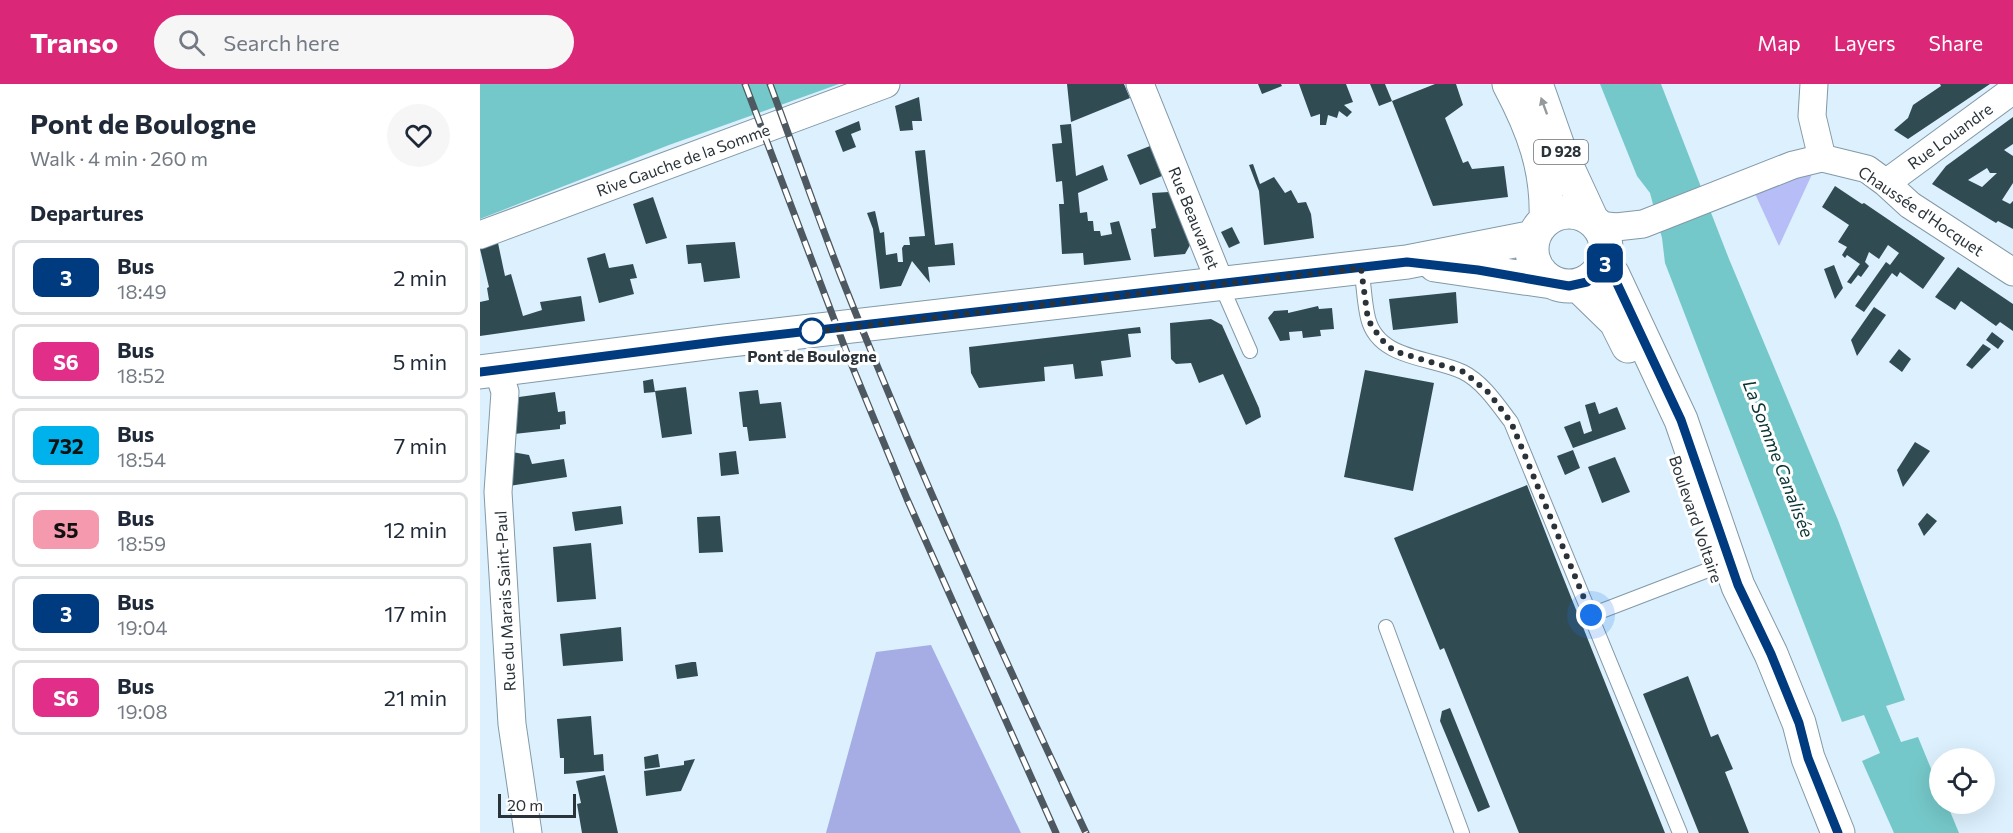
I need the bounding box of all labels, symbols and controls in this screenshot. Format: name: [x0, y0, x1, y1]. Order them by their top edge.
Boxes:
search box: [154, 15, 574, 69]
text: Transo: [30, 25, 118, 59]
icon: search: [175, 26, 208, 59]
text: Search here: [223, 29, 340, 56]
text: Map: [1757, 30, 1801, 55]
text: Layers: [1834, 30, 1896, 55]
text: Share: [1929, 30, 1983, 55]
one-way arrow: [1539, 97, 1549, 115]
street label: Rue Louandre: [1904, 99, 1996, 173]
button: heart: [387, 104, 450, 167]
text: Pont de Boulogne: [30, 106, 256, 140]
street label: Rive Gauche de la Somme: [593, 119, 772, 200]
road number: D 928: [1534, 140, 1588, 164]
text: Walk · 4 min · 260 m: [30, 146, 208, 170]
street label: Chaussée d'Hocquet: [1855, 162, 1988, 260]
street label: Rue Beauvarlet: [1165, 164, 1224, 272]
text: Departures: [30, 199, 144, 226]
line badge: 3: [1586, 244, 1624, 282]
text: 3: [1599, 251, 1611, 276]
text: Bus: [117, 252, 154, 279]
text: 2 min: [393, 264, 447, 291]
text: 3: [60, 265, 72, 290]
text: 18:49: [117, 279, 167, 303]
marker: Pont de Boulogne: [799, 318, 825, 344]
text: Bus: [117, 336, 154, 363]
place label: Pont de Boulogne: [747, 346, 877, 365]
text: 5 min: [393, 348, 447, 375]
text: S6: [53, 349, 79, 374]
text: 18:52: [117, 363, 165, 387]
water label: La Somme Canalisée: [1739, 377, 1819, 541]
text: Bus: [117, 420, 154, 447]
text: 7 min: [394, 432, 447, 459]
text: 732: [48, 433, 84, 458]
text: 18:54: [117, 447, 166, 471]
street label: Boulevard Voltaire: [1666, 453, 1727, 585]
text: Bus: [117, 504, 154, 531]
street label: Rue du Marais Saint-Paul: [490, 510, 519, 692]
text: 12 min: [384, 516, 447, 543]
text: S5: [54, 517, 78, 542]
text: 18:59: [117, 531, 166, 555]
text: Bus: [117, 588, 154, 615]
text: 17 min: [384, 600, 447, 627]
your location: [1576, 600, 1606, 630]
text: 3: [60, 601, 72, 626]
text: 19:04: [117, 615, 167, 639]
text: Bus: [117, 672, 154, 699]
text: 21 min: [384, 684, 447, 711]
text: S6: [53, 685, 79, 710]
text: 19:08: [117, 699, 168, 723]
map controls: [1929, 748, 1995, 814]
button: locate: [1929, 748, 1995, 814]
scale bar: [498, 791, 576, 818]
text: 20 m: [507, 795, 543, 814]

